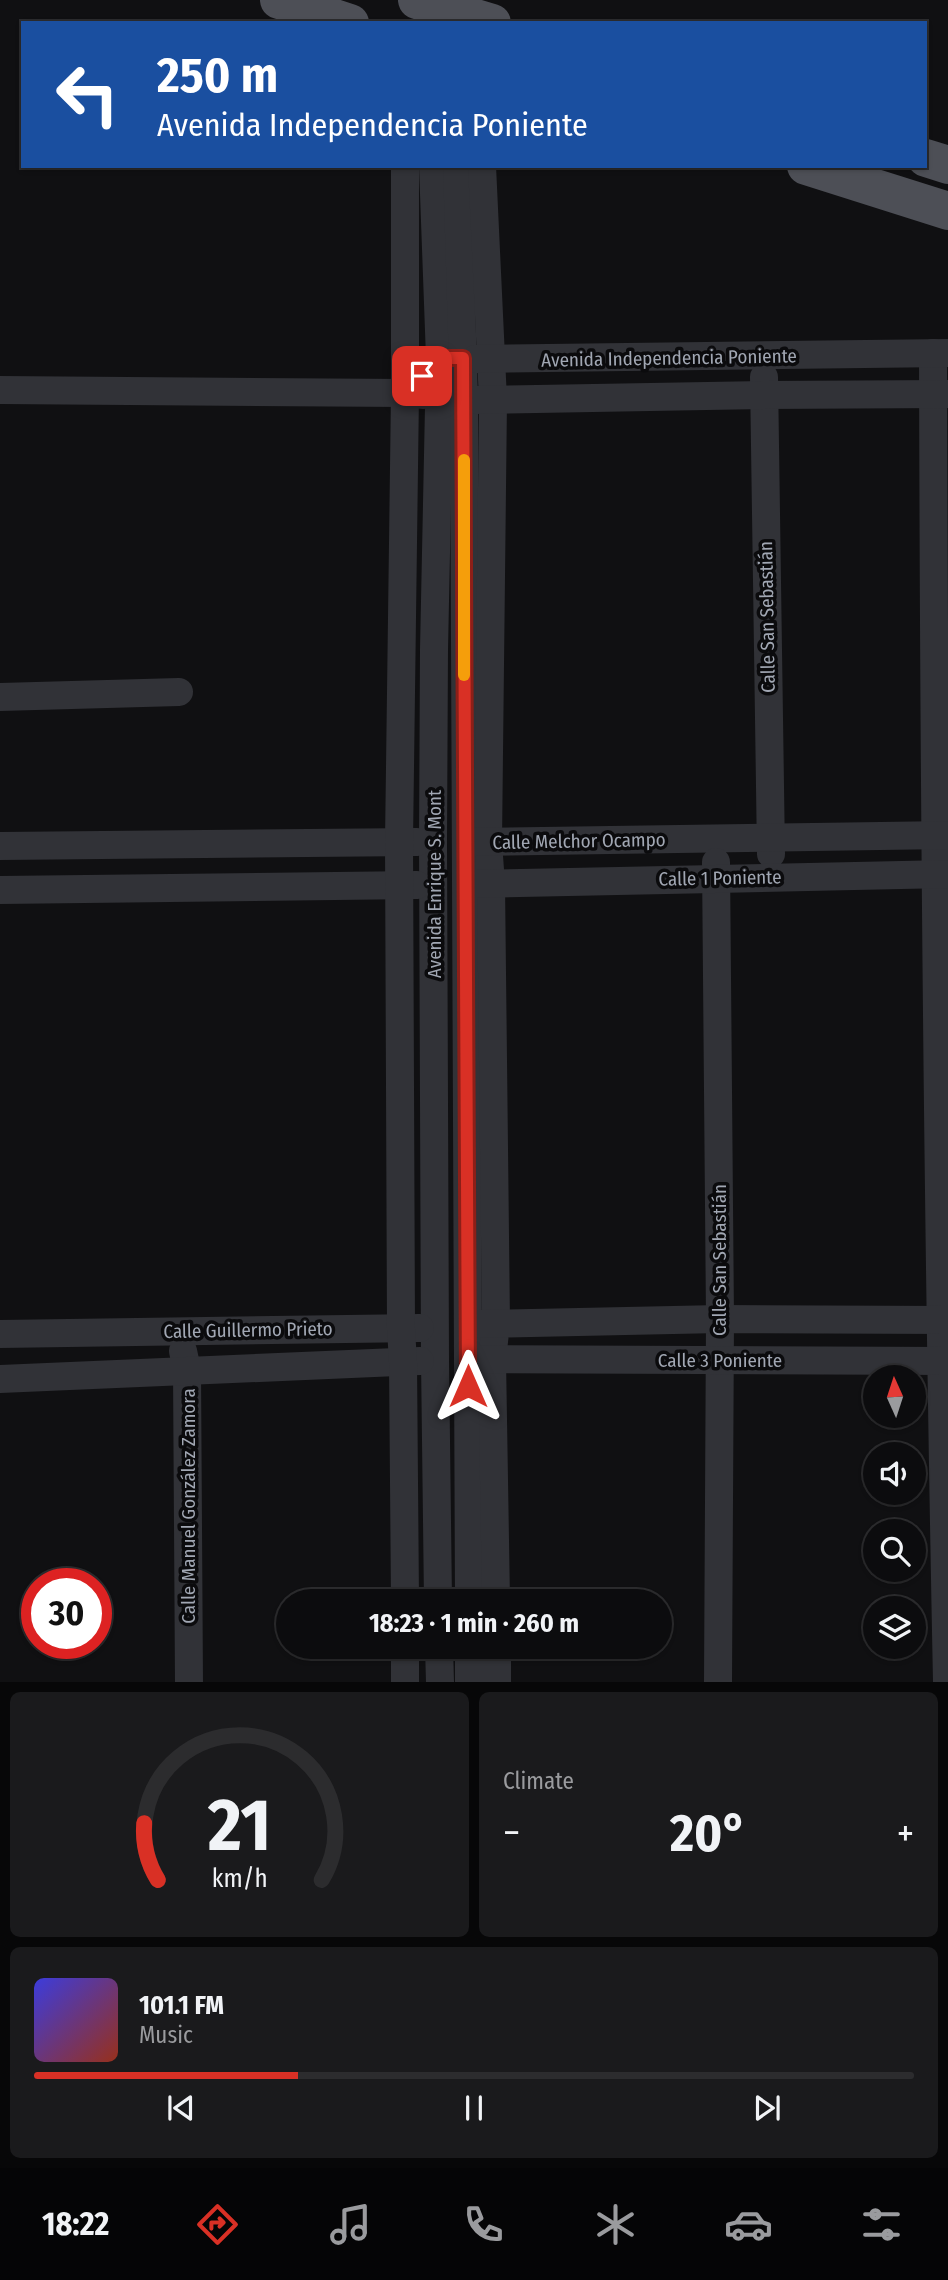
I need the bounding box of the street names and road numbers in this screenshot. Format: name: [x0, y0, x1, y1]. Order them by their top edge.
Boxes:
street label: Avenida Independencia Poniente: [541, 344, 797, 372]
street label: Calle San Sebastián: [754, 541, 780, 693]
street label: Avenida Enrique S. Mont: [423, 789, 446, 978]
street label: Calle Melchor Ocampo: [492, 828, 666, 854]
street label: Calle 1 Poniente: [658, 865, 782, 891]
street label: Calle San Sebastián: [708, 1184, 731, 1336]
street label: Calle Guillermo Prieto: [163, 1317, 333, 1343]
street label: Calle 3 Poniente: [658, 1349, 782, 1372]
street label: Calle Manuel González Zamora: [177, 1388, 200, 1624]

